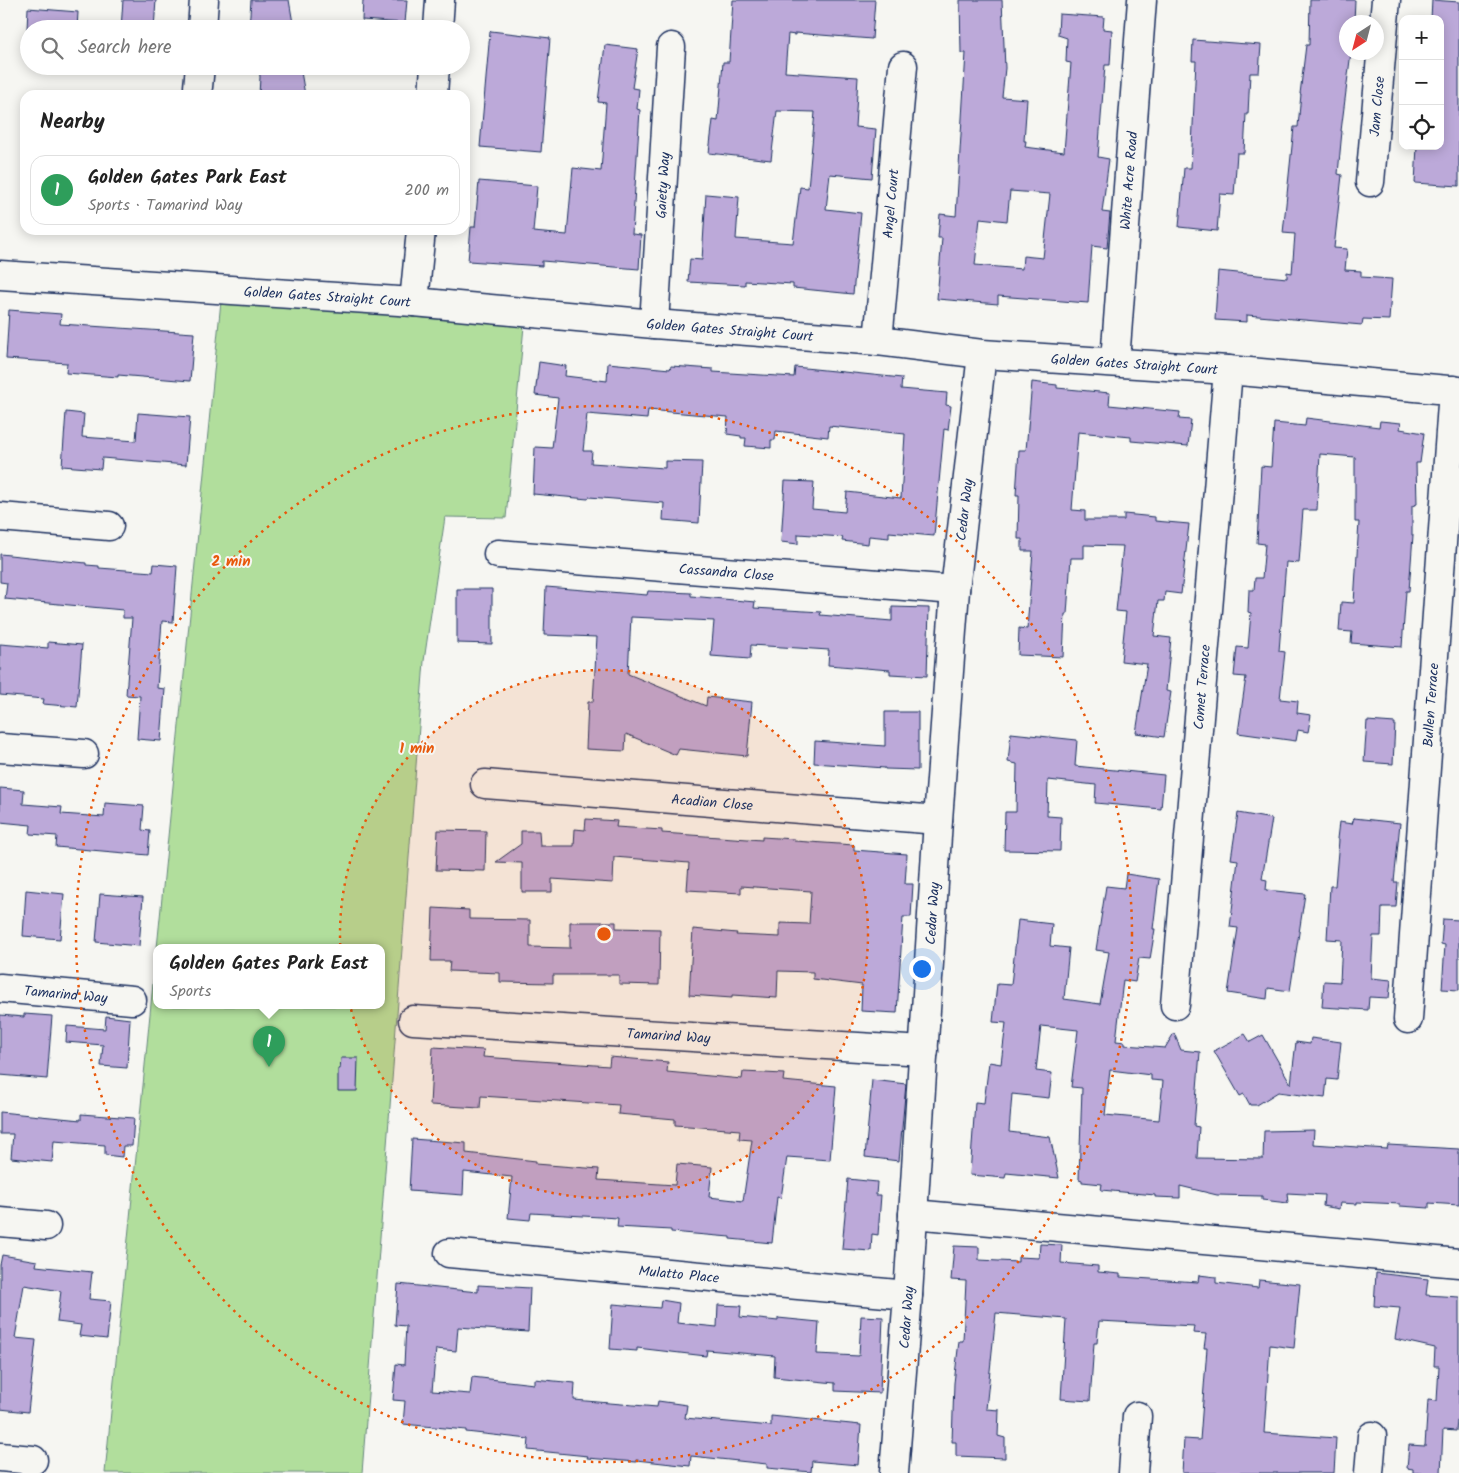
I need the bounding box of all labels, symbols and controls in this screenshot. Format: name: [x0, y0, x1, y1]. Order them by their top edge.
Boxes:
north arrow: [1339, 15, 1384, 60]
map controls: [1399, 15, 1444, 150]
button: +: [1399, 15, 1444, 60]
search box: [20, 20, 470, 75]
text: Search here: [78, 33, 172, 63]
icon: search: [38, 34, 66, 62]
button: −: [1399, 60, 1444, 105]
street label: Jam Close: [1364, 75, 1391, 137]
button: locate: [1399, 105, 1444, 150]
text: Nearby: [40, 106, 105, 139]
street label: White Acre Road: [1115, 130, 1144, 231]
street label: Gaiety Way: [650, 151, 677, 219]
text: Golden Gates Park East: [88, 163, 287, 193]
street label: Angel Court: [877, 167, 906, 239]
text: 1: [55, 178, 59, 203]
text: 200 m: [405, 178, 449, 203]
text: Sports · Tamarind Way: [88, 193, 242, 218]
street label: Golden Gates Straight Court: [243, 281, 412, 314]
street label: Golden Gates Straight Court: [645, 313, 815, 348]
street label: Golden Gates Straight Court: [1050, 348, 1219, 381]
street label: Cedar Way: [951, 477, 980, 542]
text: 2 min: [211, 550, 251, 574]
street label: Cassandra Close: [678, 558, 775, 588]
street label: Comet Terrace: [1188, 643, 1217, 731]
street label: Bullen Terrace: [1418, 661, 1445, 748]
text: 1 min: [400, 737, 434, 761]
street label: Acadian Close: [671, 789, 755, 817]
street label: Cedar Way: [920, 881, 946, 945]
centre of rings: [595, 925, 613, 943]
popup: [153, 944, 385, 1009]
text: Golden Gates Park East: [170, 949, 368, 979]
your location: [909, 956, 935, 982]
text: Sports: [170, 979, 211, 1004]
street label: Tamarind Way: [23, 980, 109, 1010]
street label: Tamarind Way: [626, 1023, 711, 1050]
pin: 1: [253, 1026, 285, 1067]
street label: Mulatto Place: [638, 1260, 721, 1290]
street label: Cedar Way: [894, 1285, 921, 1350]

